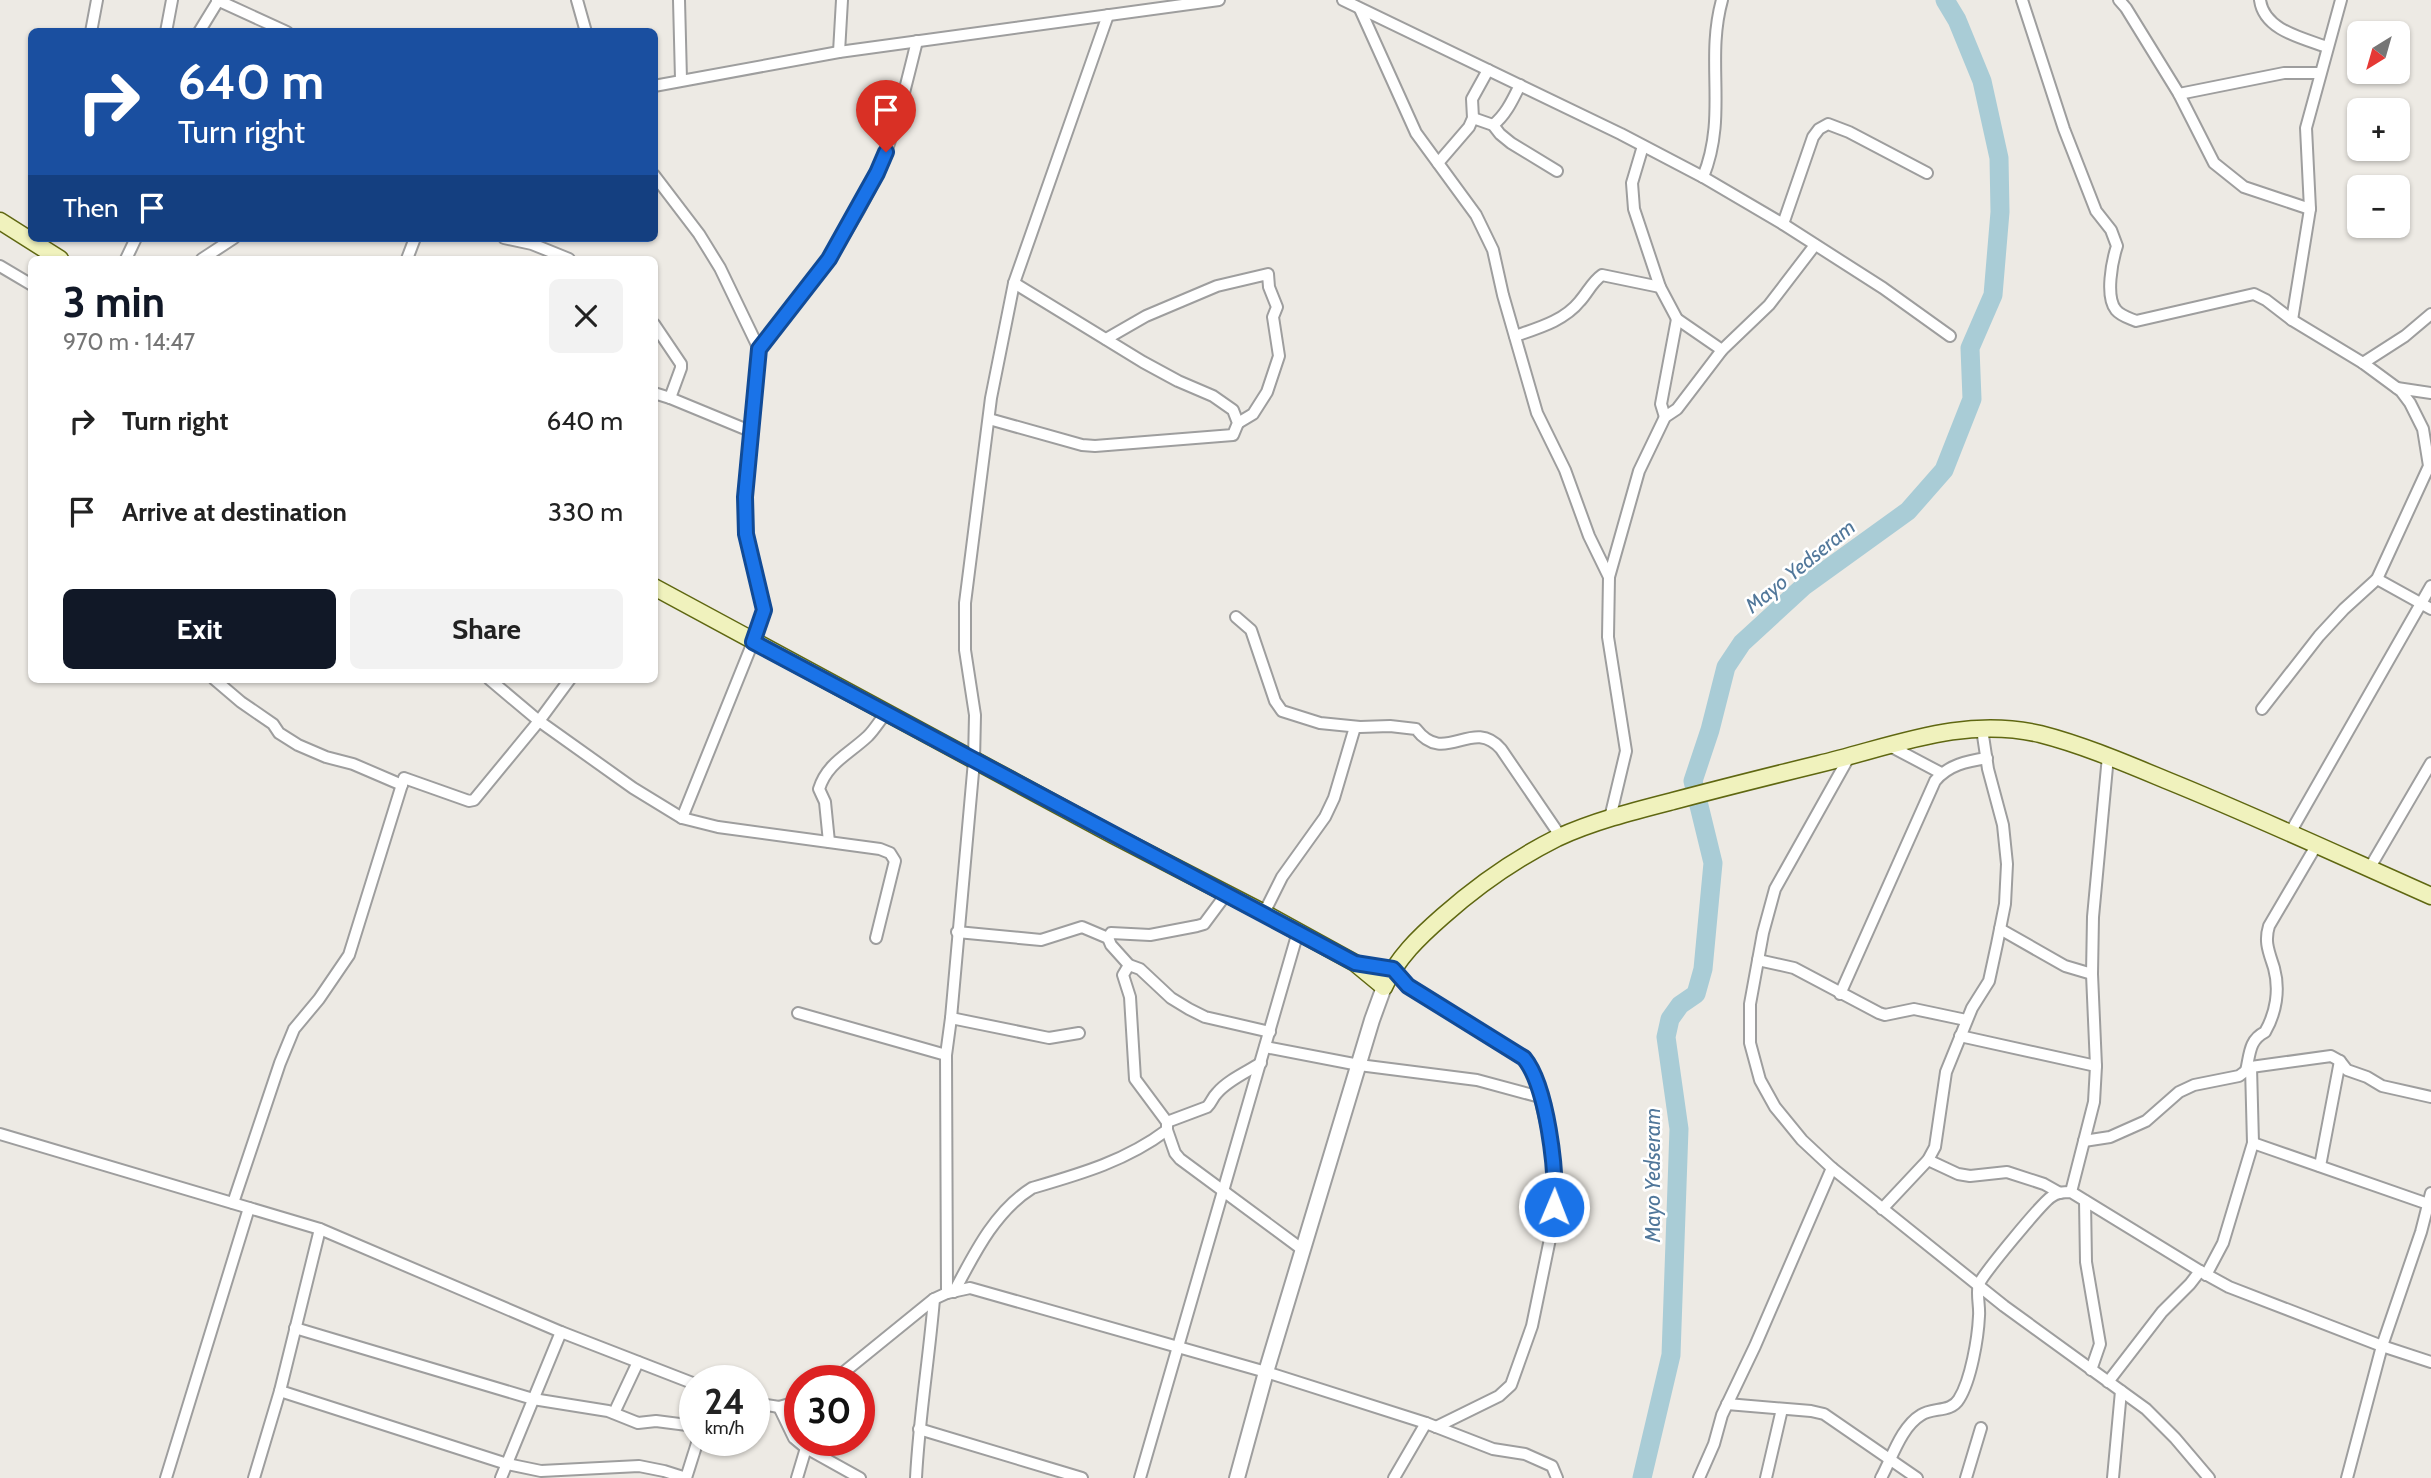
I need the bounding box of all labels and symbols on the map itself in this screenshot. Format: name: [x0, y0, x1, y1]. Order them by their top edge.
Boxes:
north arrow: [2347, 21, 2410, 84]
pin: [856, 80, 916, 152]
water label: Mayo Yedseram: [1739, 514, 1860, 619]
water label: Mayo Yedseram: [1640, 1108, 1665, 1243]
position arrow: [1517, 1170, 1591, 1244]
speed limit sign: 30: [784, 1365, 875, 1456]

